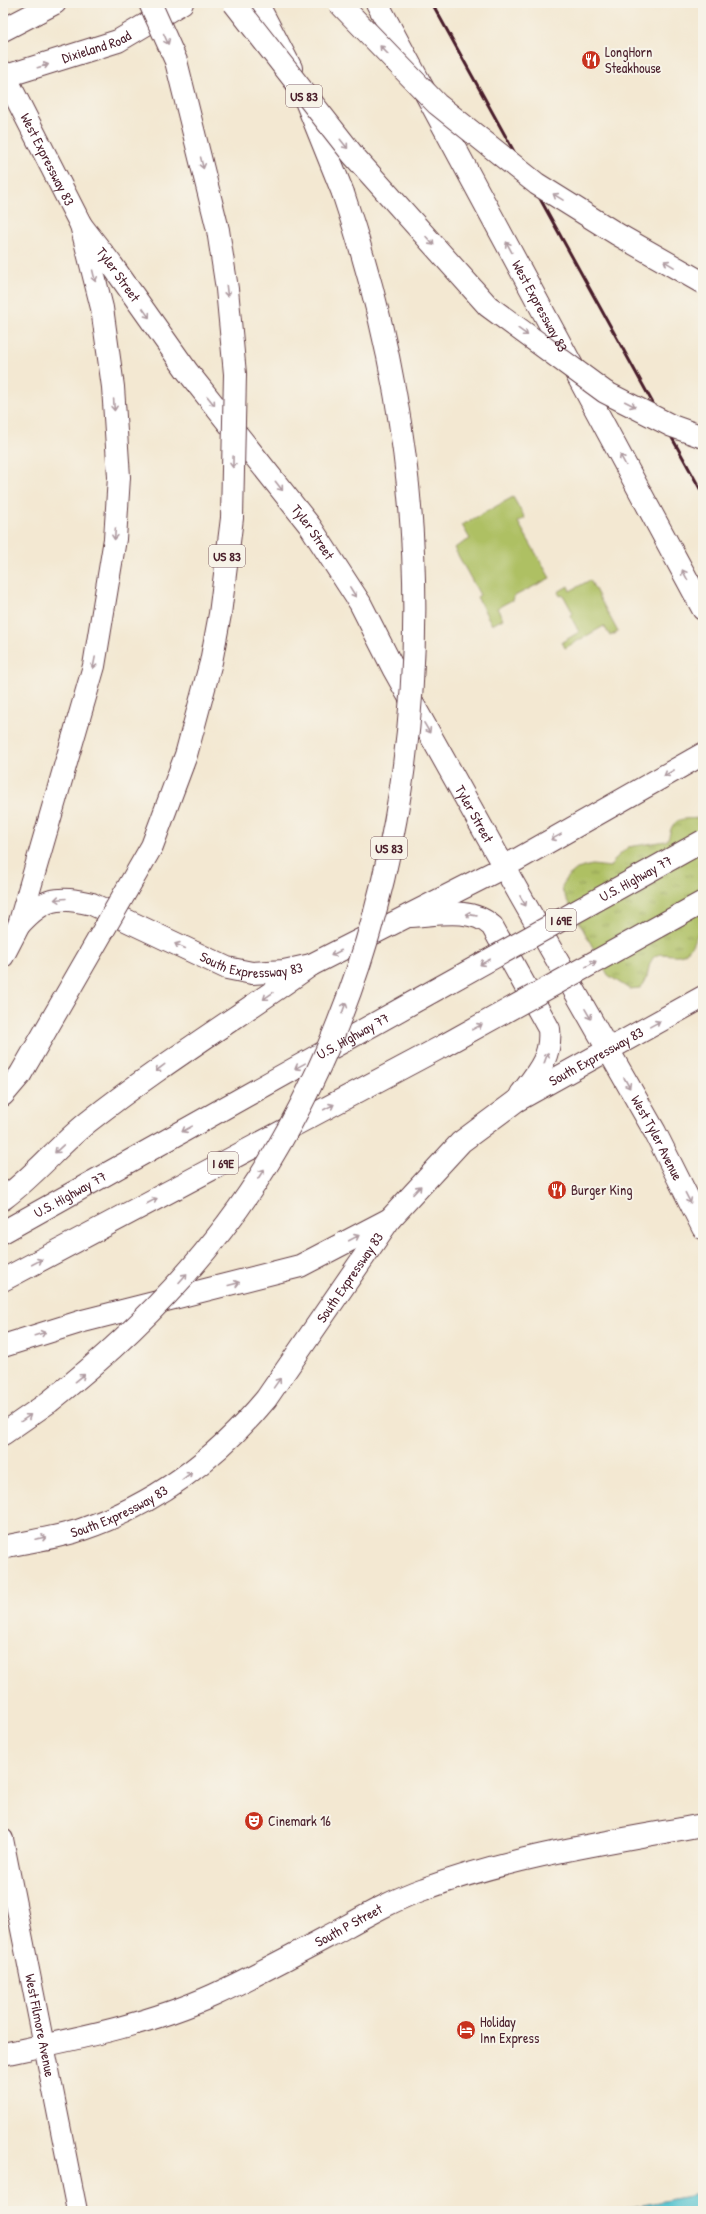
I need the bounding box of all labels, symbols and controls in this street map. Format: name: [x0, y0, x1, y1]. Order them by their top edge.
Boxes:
street label: Dixieland Road: [59, 25, 135, 67]
one-way arrow: [163, 32, 170, 44]
place label: LongHorn Steakhouse: [605, 42, 662, 77]
one-way arrow: [379, 45, 389, 55]
restaurant icon: LongHorn Steakhouse: [580, 49, 602, 71]
one-way arrow: [36, 62, 49, 69]
road number: US 83: [286, 85, 322, 107]
street label: West Expressway 83: [16, 110, 79, 209]
one-way arrow: [340, 138, 349, 149]
one-way arrow: [199, 156, 206, 169]
one-way arrow: [552, 192, 564, 200]
one-way arrow: [425, 236, 434, 246]
one-way arrow: [504, 241, 512, 253]
street label: Tyler Street: [93, 243, 145, 305]
street label: West Expressway 83: [508, 257, 573, 355]
one-way arrow: [663, 260, 675, 268]
one-way arrow: [91, 270, 98, 283]
one-way arrow: [224, 284, 231, 297]
one-way arrow: [142, 307, 150, 318]
one-way arrow: [517, 328, 528, 336]
one-way arrow: [207, 396, 216, 407]
one-way arrow: [110, 398, 117, 411]
one-way arrow: [624, 401, 636, 409]
one-way arrow: [619, 454, 626, 466]
one-way arrow: [229, 455, 237, 468]
one-way arrow: [274, 480, 283, 491]
street label: Tyler Street: [287, 500, 339, 563]
one-way arrow: [112, 527, 119, 540]
road number: US 83: [209, 545, 245, 567]
one-way arrow: [680, 569, 688, 581]
one-way arrow: [349, 586, 357, 597]
one-way arrow: [90, 656, 98, 669]
one-way arrow: [424, 722, 432, 734]
one-way arrow: [663, 770, 675, 778]
street label: Tyler Street: [451, 781, 498, 846]
one-way arrow: [550, 834, 562, 842]
road number: US 83: [371, 837, 407, 859]
street label: U.S. Highway 77: [596, 850, 675, 906]
one-way arrow: [520, 895, 528, 907]
one-way arrow: [54, 896, 67, 903]
road number: I 69E: [546, 909, 576, 931]
one-way arrow: [465, 911, 478, 919]
one-way arrow: [175, 942, 187, 949]
street label: South Expressway 83: [197, 947, 304, 982]
one-way arrow: [330, 949, 342, 957]
one-way arrow: [480, 958, 492, 966]
one-way arrow: [585, 960, 597, 968]
one-way arrow: [263, 992, 274, 1000]
one-way arrow: [341, 1003, 349, 1015]
street label: U.S. Highway 77: [313, 1008, 392, 1064]
one-way arrow: [584, 1008, 592, 1020]
one-way arrow: [649, 1019, 661, 1027]
street label: South Expressway 83: [545, 1022, 647, 1090]
one-way arrow: [471, 1023, 483, 1030]
one-way arrow: [543, 1051, 550, 1064]
one-way arrow: [294, 1062, 306, 1070]
one-way arrow: [154, 1063, 165, 1072]
one-way arrow: [624, 1077, 632, 1089]
street label: West Tyler Avenue: [627, 1092, 688, 1184]
one-way arrow: [323, 1102, 335, 1110]
one-way arrow: [181, 1126, 193, 1134]
one-way arrow: [54, 1145, 64, 1154]
road number: I 69E: [208, 1152, 238, 1174]
street label: U.S. Highway 77: [30, 1166, 110, 1222]
one-way arrow: [257, 1169, 265, 1180]
restaurant icon: Burger King: [546, 1179, 568, 1201]
place label: Burger King: [571, 1180, 633, 1200]
one-way arrow: [412, 1185, 421, 1196]
one-way arrow: [685, 1192, 692, 1204]
one-way arrow: [146, 1196, 158, 1204]
street label: South Expressway 83: [312, 1228, 387, 1326]
one-way arrow: [348, 1234, 360, 1241]
one-way arrow: [31, 1258, 43, 1265]
one-way arrow: [178, 1273, 188, 1283]
one-way arrow: [227, 1280, 240, 1287]
one-way arrow: [34, 1330, 47, 1337]
one-way arrow: [74, 1374, 85, 1382]
one-way arrow: [273, 1378, 281, 1389]
one-way arrow: [20, 1414, 31, 1422]
one-way arrow: [181, 1471, 192, 1480]
street label: South Expressway 83: [68, 1480, 171, 1541]
one-way arrow: [34, 1534, 47, 1542]
theatre icon: Cinemark 16: [243, 1810, 265, 1832]
place label: Cinemark 16: [268, 1811, 331, 1830]
street label: South P Street: [311, 1899, 385, 1951]
street label: West Filmore Avenue: [21, 1972, 60, 2079]
place label: Holiday Inn Express: [480, 2012, 539, 2048]
hotel icon: Holiday Inn Express: [455, 2019, 477, 2041]

